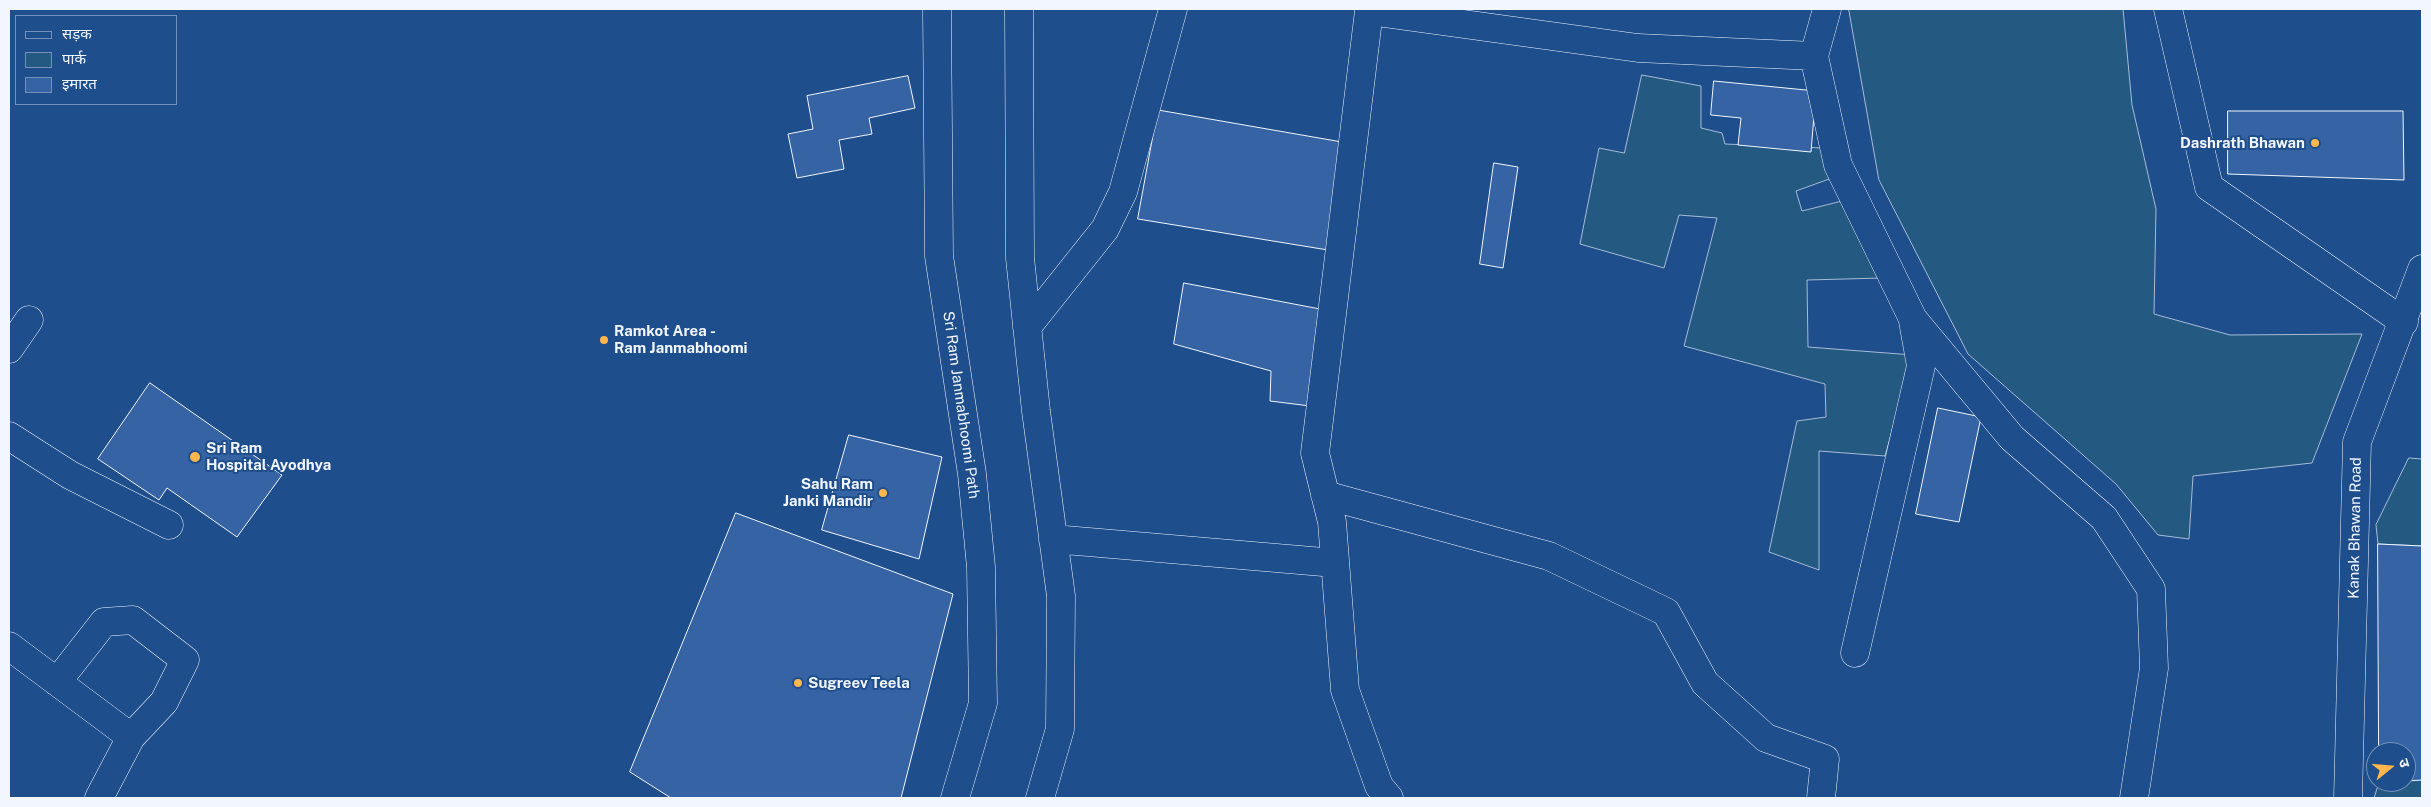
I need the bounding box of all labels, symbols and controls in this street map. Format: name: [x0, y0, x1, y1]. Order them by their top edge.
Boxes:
legend: [15, 15, 178, 105]
text: सड़क: [62, 25, 92, 42]
text: पार्क: [62, 50, 86, 67]
text: इमारत: [62, 75, 97, 92]
place label: Dashrath Bhawan: [2180, 134, 2305, 152]
marker: Dashrath Bhawan: [2309, 137, 2321, 149]
street label: Sri Ram Janmabhoomi Path: [939, 310, 983, 500]
place label: Ramkot Area - Ram Janmabhoomi: [614, 322, 748, 357]
marker: Ramkot Area - Ram Janmabhoomi: [598, 334, 610, 346]
place label: Sri Ram Hospital Ayodhya: [206, 439, 331, 474]
marker: Sri Ram Hospital Ayodhya: [188, 450, 202, 464]
street label: Kanak Bhawan Road: [2345, 457, 2365, 599]
place label: Sahu Ram Janki Mandir: [783, 475, 873, 510]
marker: Sahu Ram Janki Mandir: [877, 487, 889, 499]
place label: Sugreev Teela: [808, 674, 910, 692]
marker: Sugreev Teela: [792, 677, 804, 689]
north arrow: [2366, 742, 2416, 792]
text: उ: [2396, 757, 2413, 769]

